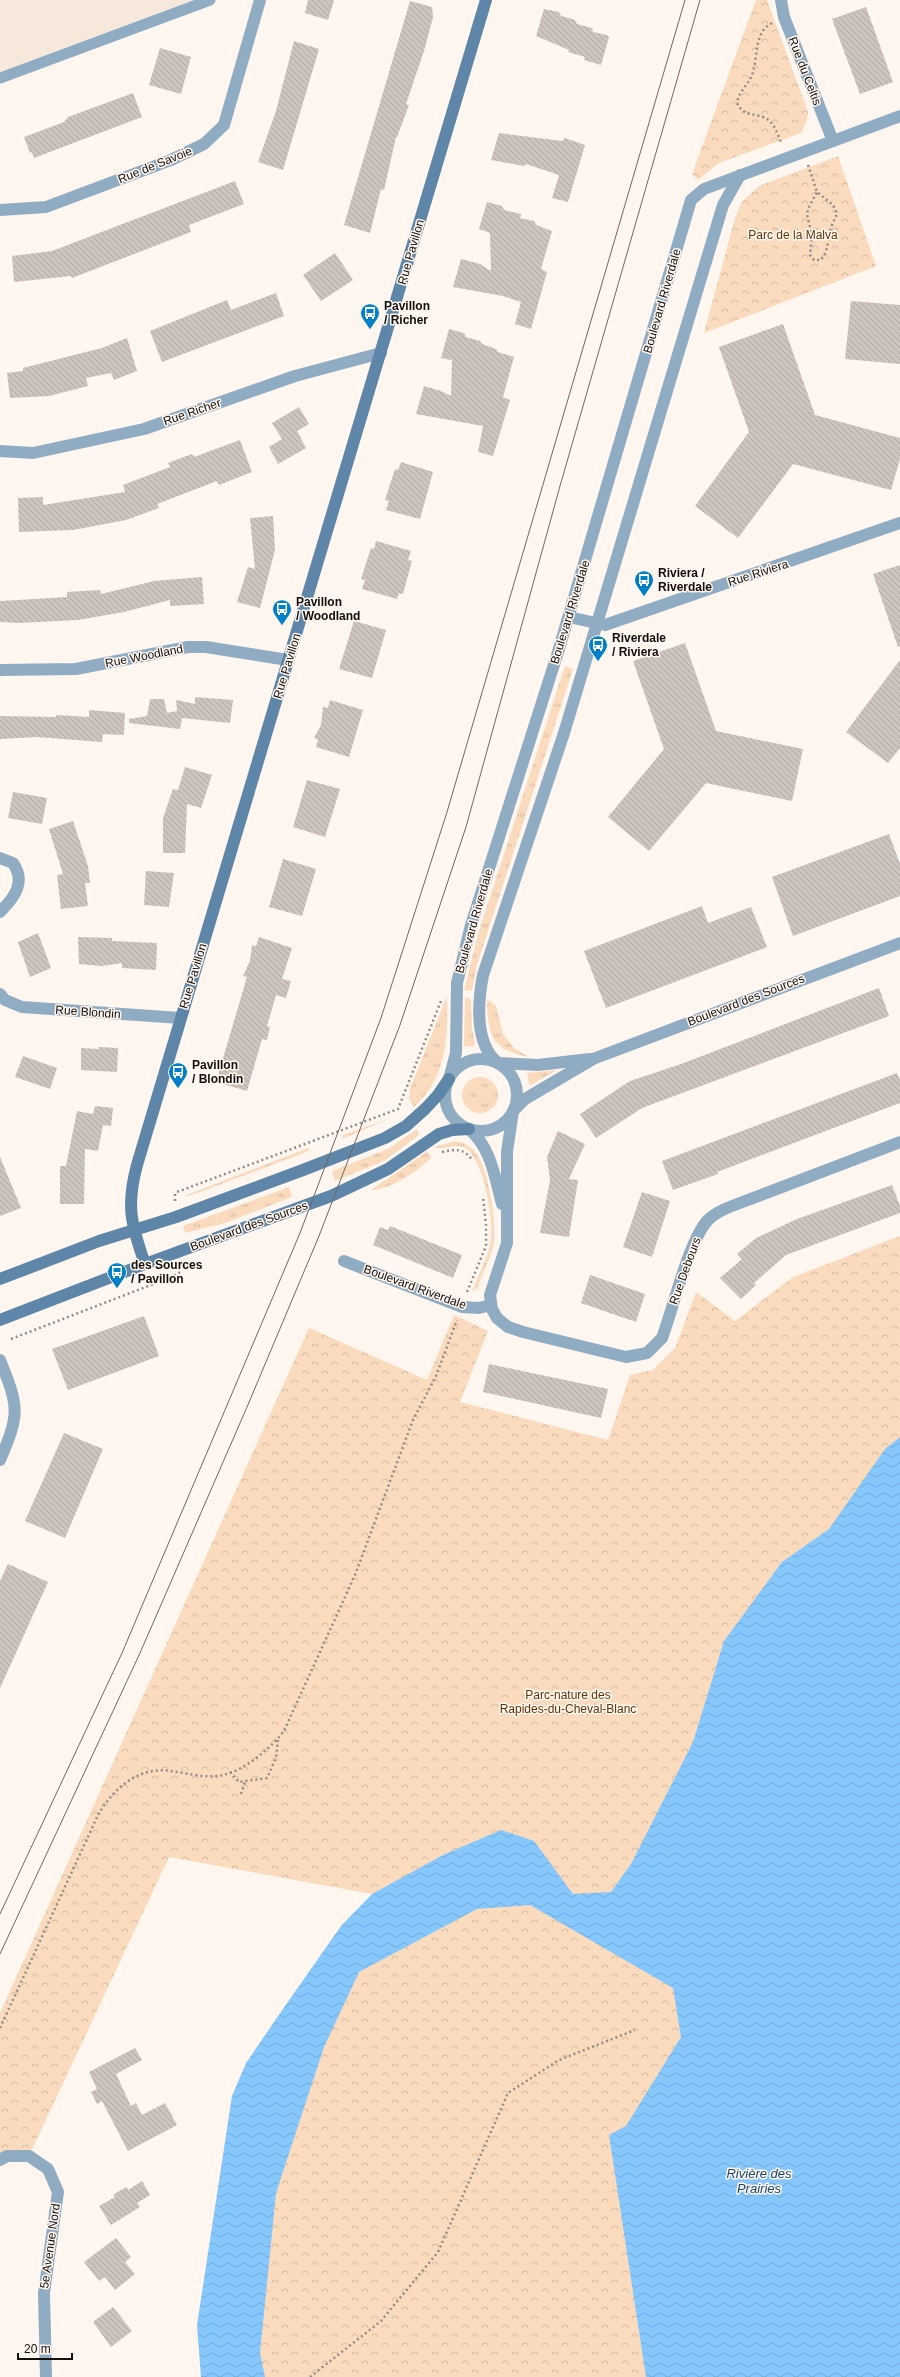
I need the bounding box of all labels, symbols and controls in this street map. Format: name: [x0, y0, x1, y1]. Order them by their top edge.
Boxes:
street label: Rue du Celtis: [786, 35, 824, 107]
street label: Rue de Savoie: [116, 144, 194, 186]
street label: Rue Pavillon: [395, 218, 427, 286]
park label: Parc de la Malva: [748, 228, 838, 242]
street label: Boulevard Riverdale: [640, 247, 684, 355]
place label: Pavillon / Richer: [384, 299, 430, 327]
bus stop icon: Pavillon / Richer: [359, 302, 381, 330]
street label: Rue Richer: [161, 396, 223, 428]
street label: Rue Riviera: [726, 557, 790, 589]
street label: Boulevard Riverdale: [548, 558, 593, 666]
place label: Riviera / Riverdale: [658, 566, 712, 594]
bus stop icon: Riviera / Riverdale: [633, 569, 655, 597]
place label: Pavillon / Woodland: [296, 595, 360, 623]
bus stop icon: Pavillon / Woodland: [271, 598, 293, 626]
place label: Riverdale / Riviera: [612, 631, 666, 659]
street label: Rue Pavillon: [270, 632, 304, 700]
bus stop icon: Riverdale / Riviera: [587, 634, 609, 662]
street label: Rue Woodland: [104, 642, 184, 670]
street label: Boulevard Riverdale: [452, 867, 496, 975]
street label: Rue Pavillon: [176, 942, 210, 1010]
street label: Boulevard des Sources: [686, 971, 806, 1029]
street label: Rue Blondin: [55, 1003, 121, 1021]
place label: Pavillon / Blondin: [192, 1058, 243, 1086]
bus stop icon: Pavillon / Blondin: [167, 1061, 189, 1089]
street label: Boulevard des Sources: [188, 1198, 310, 1254]
street label: Rue Debours: [666, 1235, 704, 1307]
place label: des Sources / Pavillon: [131, 1258, 203, 1286]
bus stop icon: des Sources / Pavillon: [106, 1261, 128, 1289]
street label: Boulevard Riverdale: [362, 1262, 468, 1312]
park label: Parc-nature des Rapides-du-Cheval-Blanc: [500, 1688, 636, 1716]
water label: Rivière des Prairies: [726, 2166, 792, 2196]
street label: 5e Avenue Nord: [37, 2203, 63, 2289]
scale bar: [18, 2335, 72, 2361]
text: 20 m: [24, 2342, 51, 2356]

